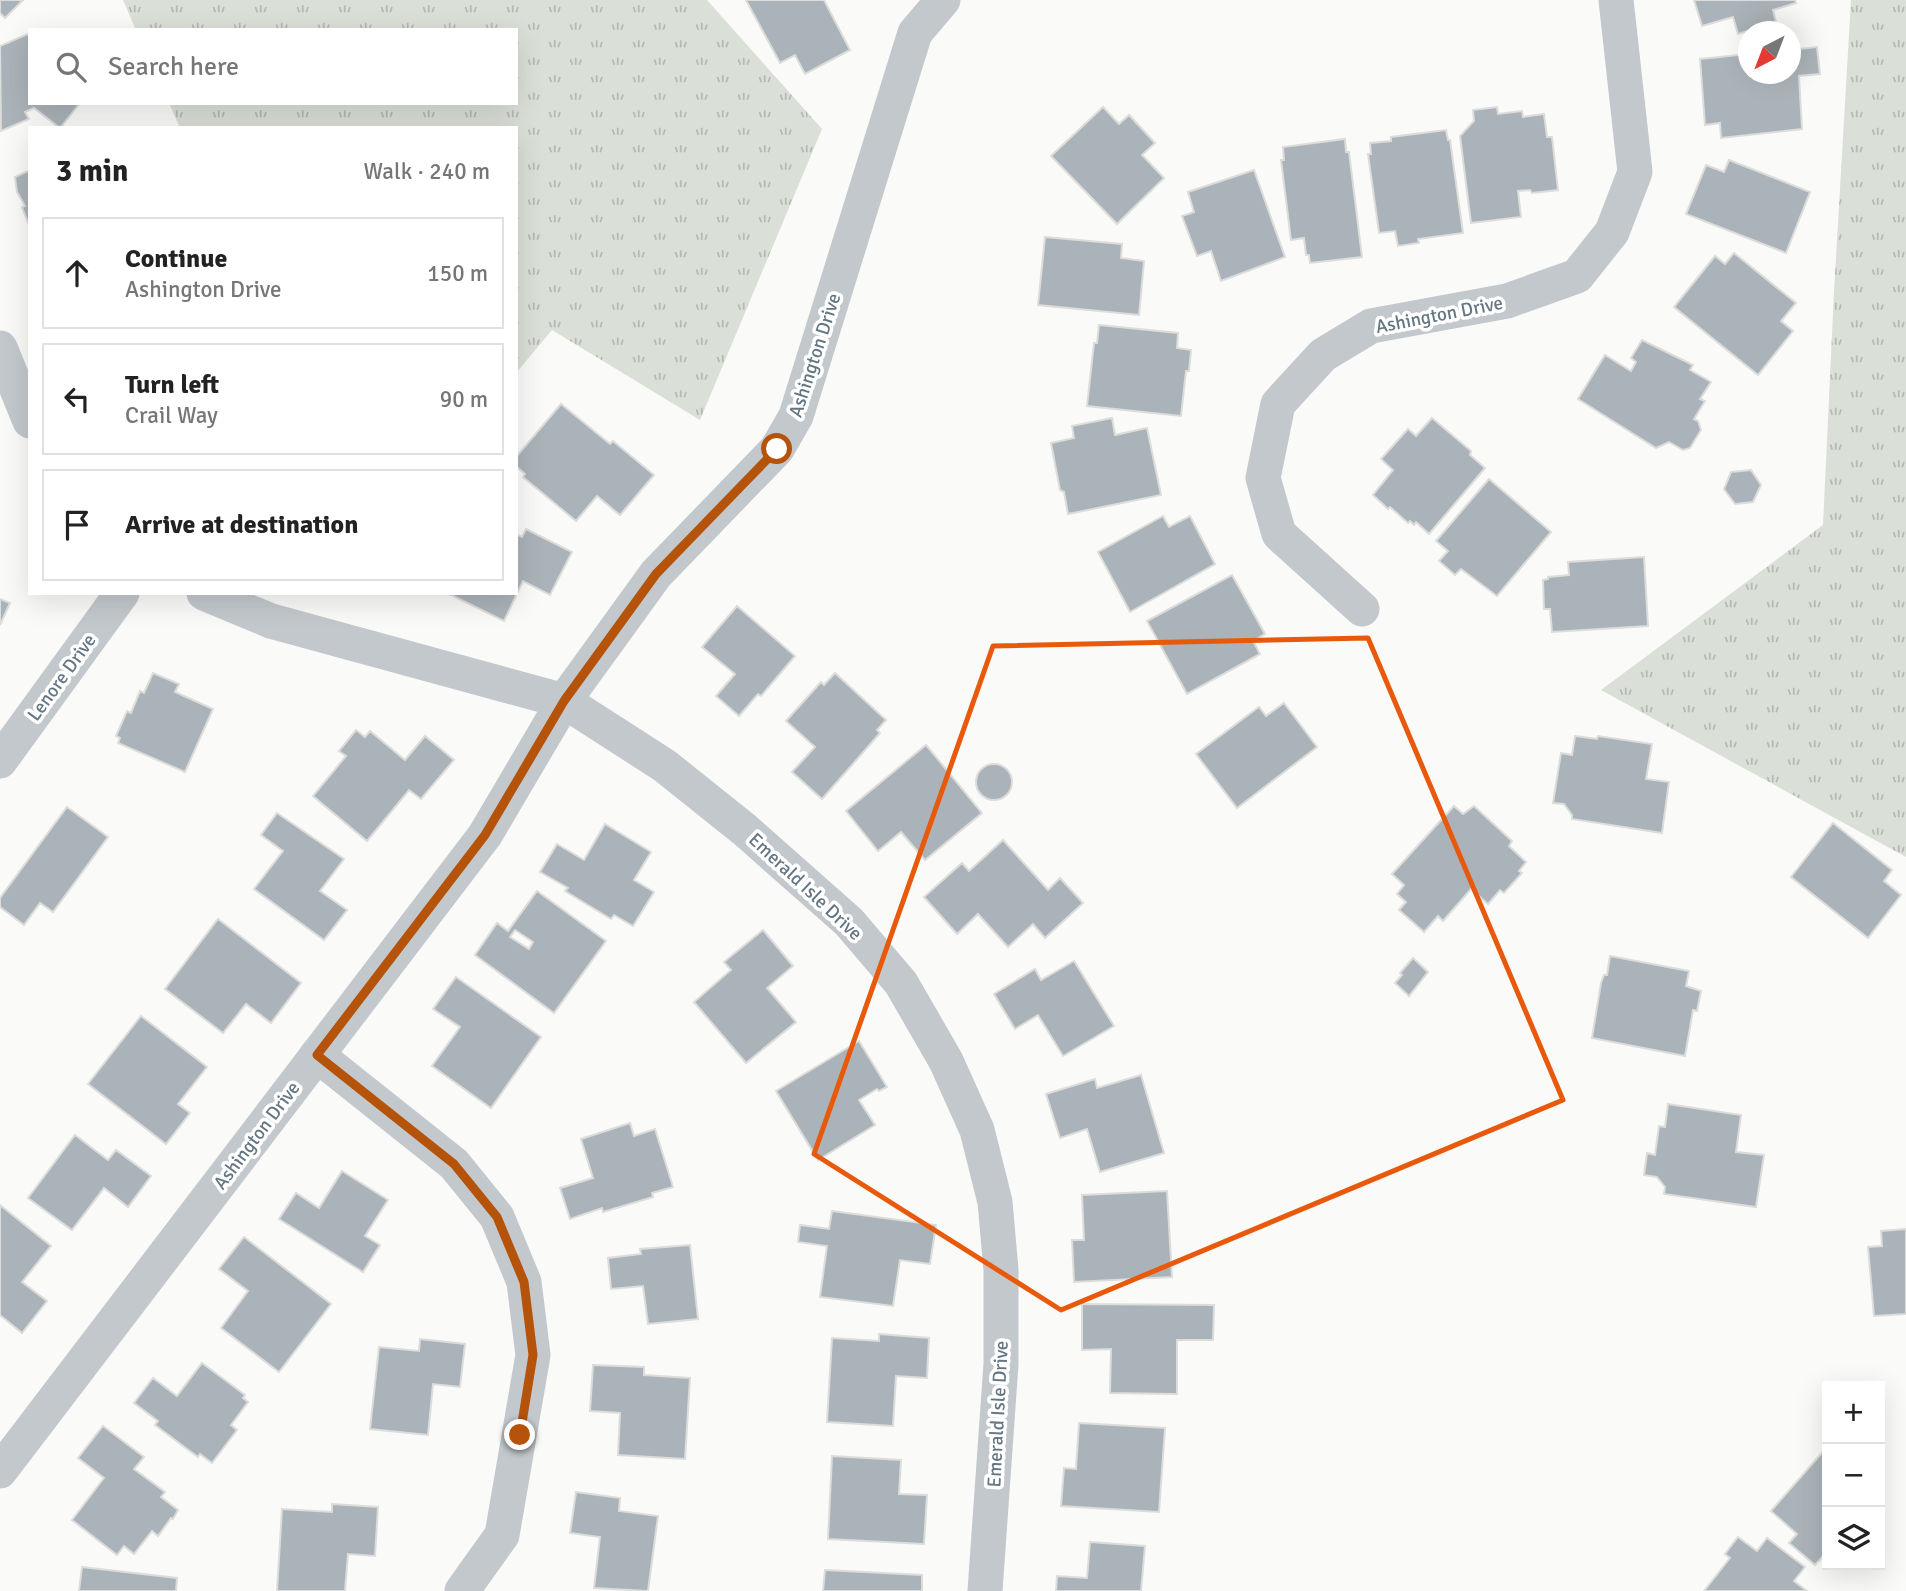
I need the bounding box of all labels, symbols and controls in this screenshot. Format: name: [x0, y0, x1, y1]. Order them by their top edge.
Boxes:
north arrow: [1738, 21, 1801, 84]
search box: [28, 28, 518, 105]
icon: search: [52, 48, 90, 86]
text: Search here: [108, 51, 239, 83]
text: 3 min: [56, 153, 128, 190]
text: Walk · 240 m: [364, 157, 490, 186]
text: Continue: [125, 243, 227, 275]
icon: ahead: [58, 254, 96, 292]
text: 150 m: [427, 259, 488, 288]
text: Ashington Drive: [125, 275, 281, 304]
street label: Ashington Drive: [784, 290, 846, 420]
street label: Ashington Drive: [1373, 291, 1505, 339]
text: Turn left: [125, 369, 219, 401]
icon: left: [58, 380, 96, 418]
text: 90 m: [440, 385, 488, 414]
text: Crail Way: [125, 401, 218, 430]
route start: [761, 433, 792, 464]
icon: arrive: [58, 506, 96, 544]
text: Arrive at destination: [125, 509, 358, 541]
street label: Lenore Drive: [22, 629, 101, 726]
street label: Emerald Isle Drive: [743, 828, 867, 946]
street label: Ashington Drive: [208, 1077, 305, 1194]
street label: Emerald Isle Drive: [982, 1340, 1014, 1488]
map controls: [1822, 1381, 1885, 1570]
button: +: [1822, 1381, 1885, 1444]
route end: [504, 1419, 535, 1450]
button: −: [1822, 1444, 1885, 1507]
button: layers: [1822, 1507, 1885, 1570]

